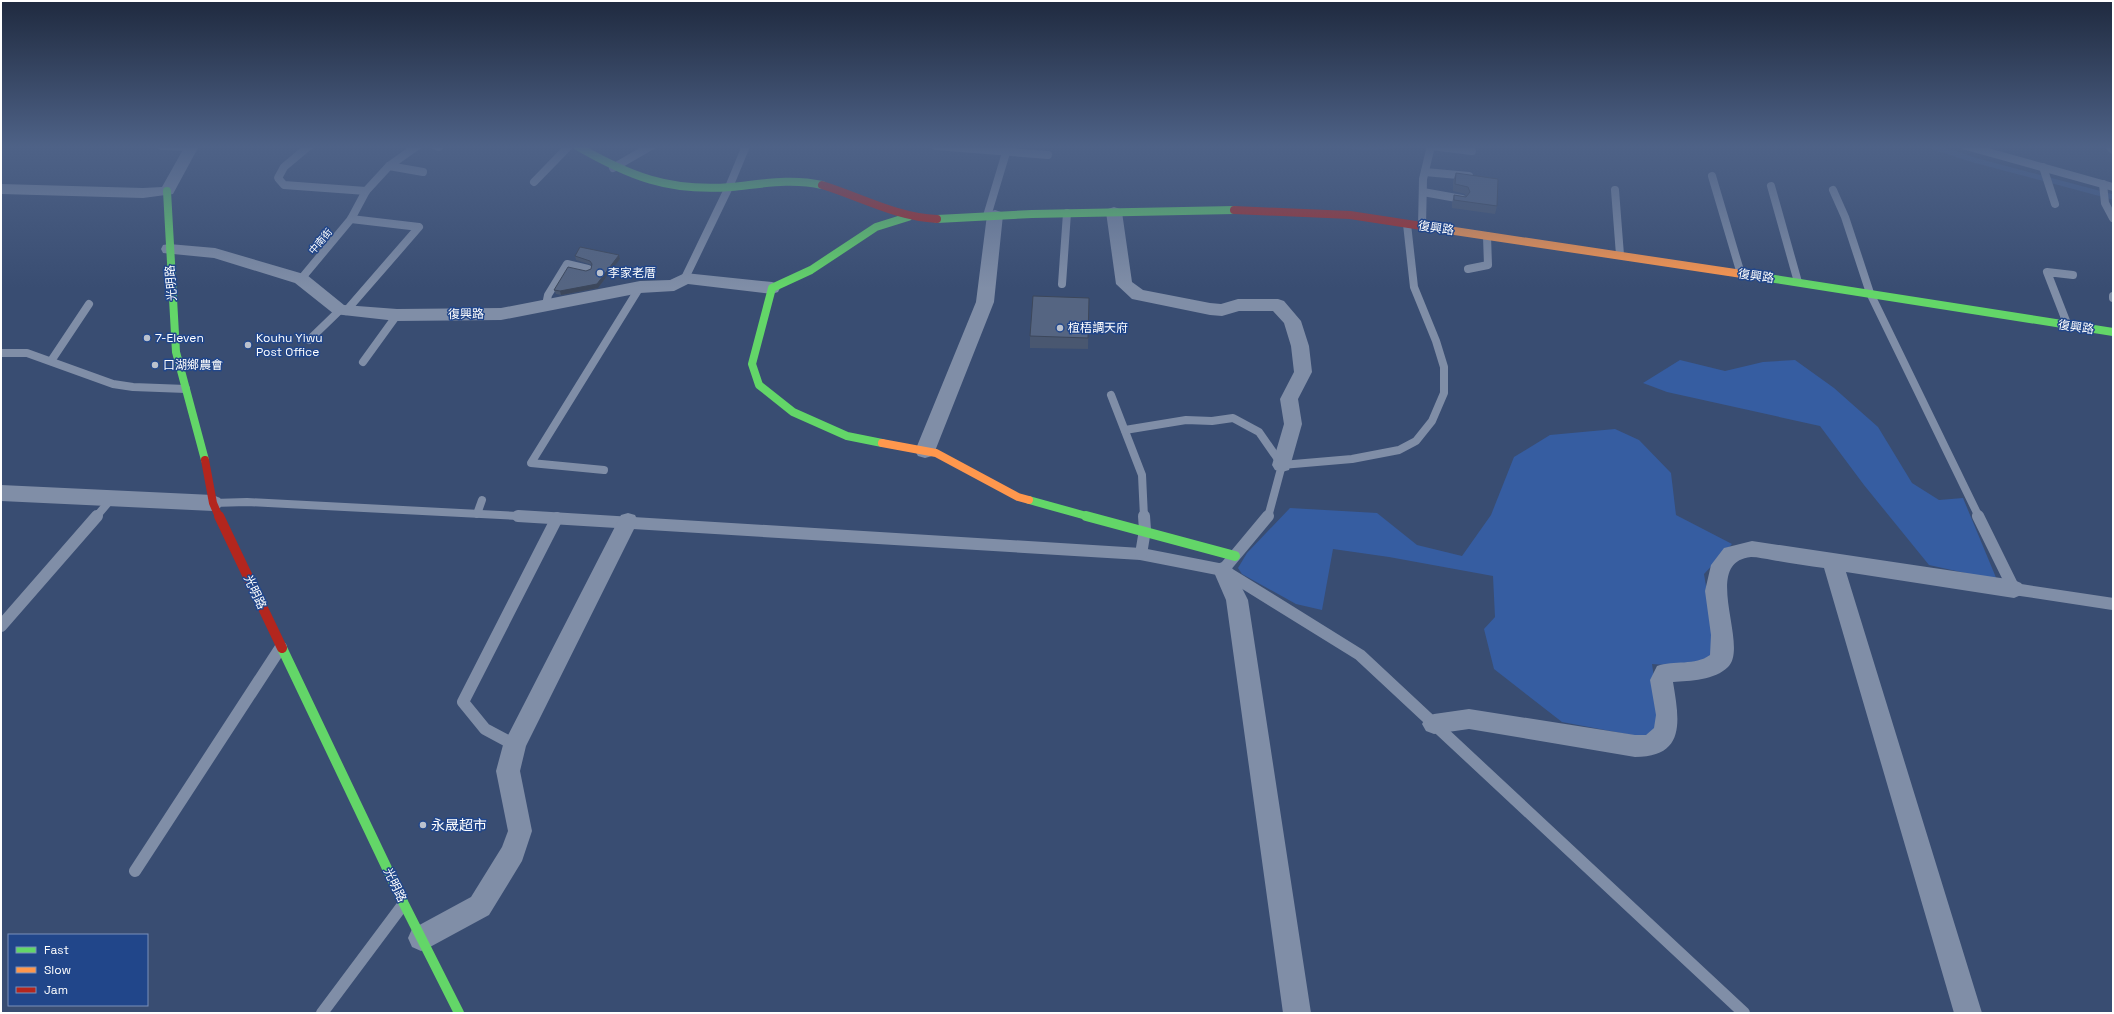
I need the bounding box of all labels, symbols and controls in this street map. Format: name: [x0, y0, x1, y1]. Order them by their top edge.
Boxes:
street label: 復興路: [1417, 218, 1455, 238]
street label: 中南街: [306, 226, 335, 257]
street label: 光明路: [162, 264, 180, 302]
place label: 李家老厝: [608, 265, 656, 281]
street label: 復興路: [1737, 266, 1775, 286]
marker: 李家老厝: [595, 268, 605, 278]
street label: 復興路: [448, 306, 484, 322]
street label: 復興路: [2057, 317, 2095, 337]
place label: 椬梧調天府: [1068, 320, 1128, 336]
marker: 椬梧調天府: [1055, 323, 1065, 333]
place label: 7-Eleven: [155, 330, 204, 346]
place label: Kouhu Yiwu Post Office: [256, 330, 323, 360]
marker: 7-Eleven: [142, 333, 152, 343]
marker: Kouhu Yiwu Post Office: [243, 340, 253, 350]
place label: 口湖鄉農會: [163, 357, 223, 373]
marker: 口湖鄉農會: [150, 360, 160, 370]
street label: 光明路: [240, 572, 270, 612]
place label: 永晟超市: [431, 816, 487, 834]
marker: 永晟超市: [418, 820, 428, 830]
street label: 光明路: [380, 865, 410, 905]
legend: [8, 934, 148, 1006]
text: Fast: [44, 942, 69, 958]
text: Slow: [44, 962, 71, 978]
text: Jam: [44, 982, 68, 998]

